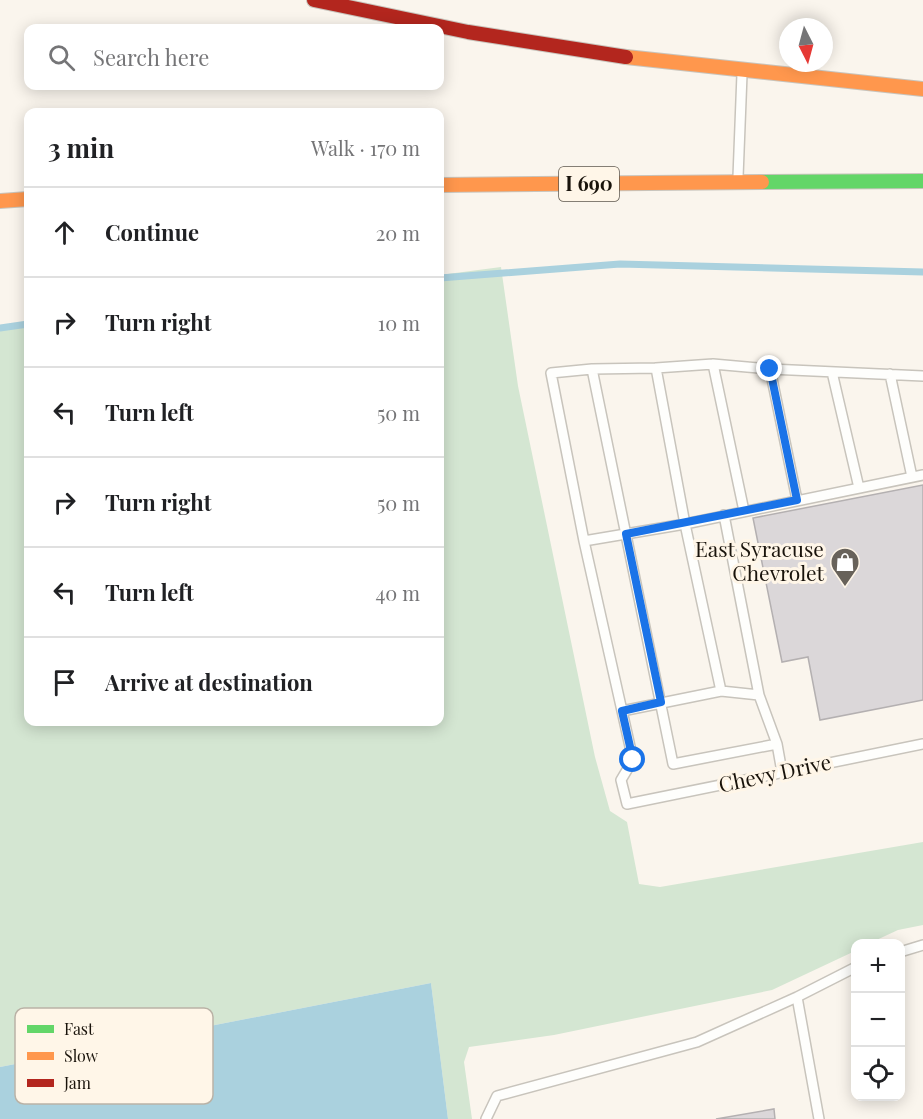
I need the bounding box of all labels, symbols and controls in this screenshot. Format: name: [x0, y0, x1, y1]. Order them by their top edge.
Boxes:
north arrow: [779, 18, 833, 72]
search box: [24, 24, 444, 90]
icon: search: [45, 41, 78, 74]
text: Search here: [93, 42, 209, 72]
text: 3 min: [48, 130, 114, 165]
text: Walk · 170 m: [311, 134, 420, 161]
road number: I 690: [559, 167, 619, 201]
icon: ahead: [48, 216, 81, 249]
text: Continue: [105, 217, 199, 247]
text: 20 m: [376, 219, 420, 246]
icon: right: [48, 306, 81, 339]
text: Turn right: [105, 307, 211, 337]
text: 10 m: [378, 309, 420, 336]
route end: [756, 355, 782, 381]
icon: left: [48, 396, 81, 429]
text: Turn left: [105, 397, 194, 427]
text: 50 m: [377, 399, 420, 426]
icon: right: [48, 486, 81, 519]
text: Turn right: [105, 487, 211, 517]
text: 50 m: [377, 489, 420, 516]
place label: East Syracuse Chevrolet: [695, 534, 825, 586]
shop icon: East Syracuse Chevrolet: [829, 546, 861, 588]
icon: left: [48, 576, 81, 609]
text: Turn left: [105, 577, 194, 607]
text: 40 m: [375, 579, 420, 606]
icon: arrive: [48, 666, 81, 699]
text: Arrive at destination: [105, 667, 313, 697]
route start: [619, 746, 645, 772]
street label: Chevy Drive: [716, 746, 833, 798]
map controls: [851, 939, 905, 1101]
button: +: [851, 939, 905, 993]
button: −: [851, 993, 905, 1047]
legend: [15, 1008, 213, 1104]
text: Fast: [64, 1018, 94, 1039]
text: Slow: [64, 1045, 99, 1066]
button: locate: [851, 1047, 905, 1101]
text: Jam: [63, 1072, 91, 1093]

